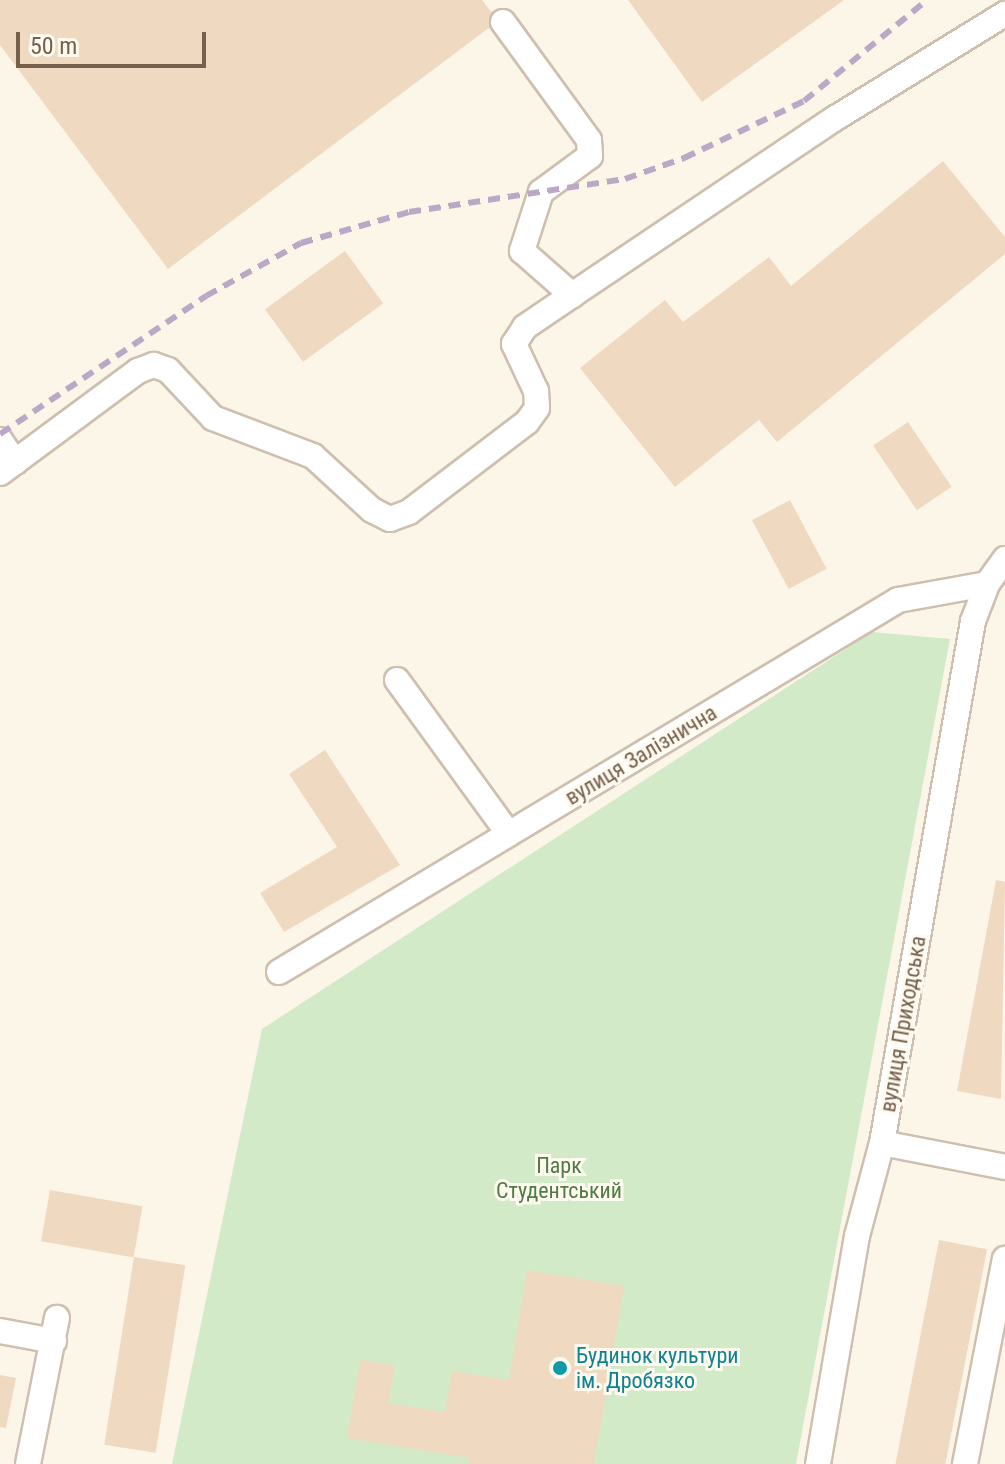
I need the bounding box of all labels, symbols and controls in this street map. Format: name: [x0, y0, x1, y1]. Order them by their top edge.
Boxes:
scale bar: [20, 16, 210, 66]
text: 50 m: [30, 32, 77, 60]
street label: вулиця Залізнична: [560, 699, 722, 811]
street label: вулиця Приходська: [875, 934, 931, 1114]
park label: Парк Студентський: [496, 1152, 622, 1204]
place label: Будинок культури ім. Дробязко: [576, 1342, 738, 1394]
marker: Будинок культури ім. Дробязко: [551, 1359, 569, 1377]

